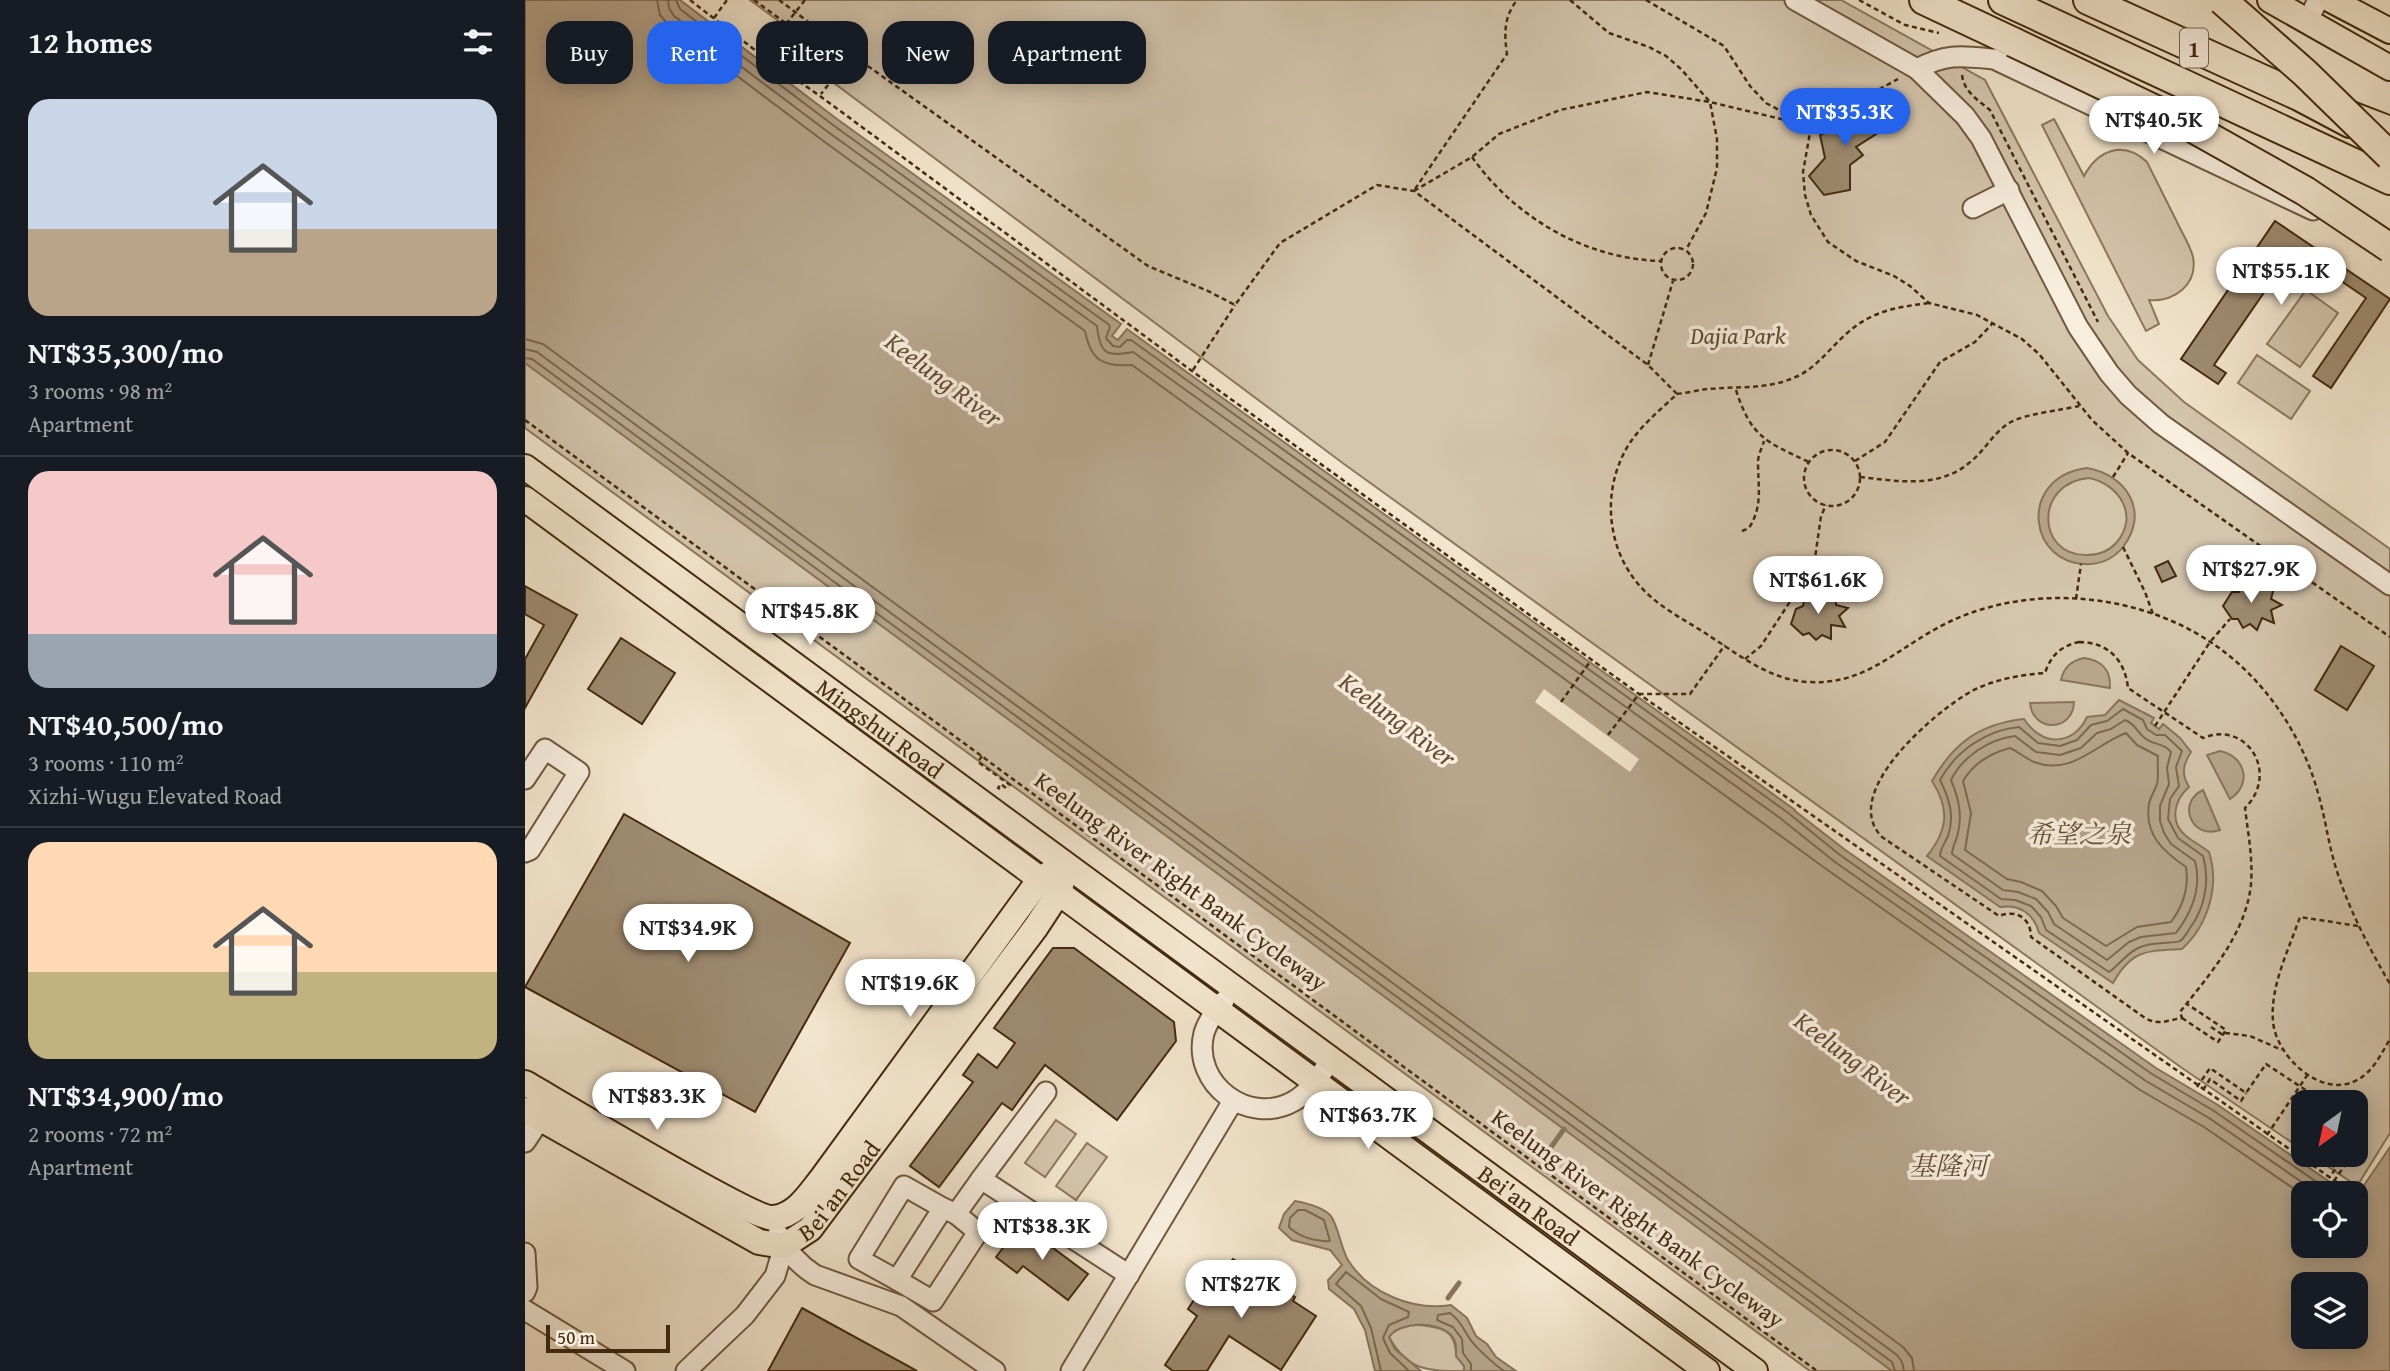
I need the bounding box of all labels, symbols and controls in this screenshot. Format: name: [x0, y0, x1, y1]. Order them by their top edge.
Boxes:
text: 12 homes: [28, 20, 153, 64]
chip: Buy: [546, 21, 633, 84]
chip: Rent: [647, 21, 742, 84]
chip: Filters: [756, 21, 868, 84]
chip: New: [882, 21, 974, 84]
chip: Apartment: [988, 21, 1146, 84]
icon: filters: [459, 23, 497, 61]
road number: 1: [2180, 28, 2208, 68]
pin: NT$35.3K: [1773, 88, 1917, 148]
text: NT$35.3K: [1796, 94, 1894, 127]
pin: NT$40.5K: [2082, 96, 2226, 156]
text: NT$40.5K: [2105, 102, 2203, 135]
icon: home: [200, 145, 326, 271]
pin: NT$55.1K: [2209, 247, 2353, 307]
text: NT$55.1K: [2232, 253, 2330, 286]
park label: Dajia Park: [1689, 318, 1786, 353]
water label: Keelung River: [877, 321, 1012, 437]
text: NT$35,300/mo: [28, 330, 224, 374]
text: 3 rooms · 98 m²: [28, 374, 172, 407]
text: Apartment: [28, 407, 133, 440]
icon: home: [200, 517, 326, 643]
pin: NT$27.9K: [2179, 546, 2323, 605]
text: NT$27.9K: [2202, 551, 2300, 584]
pin: NT$61.6K: [1746, 556, 1890, 616]
text: NT$61.6K: [1769, 562, 1867, 595]
pin: NT$45.8K: [738, 588, 882, 647]
text: NT$45.8K: [761, 593, 859, 626]
water label: Keelung River: [1331, 661, 1466, 777]
street label: Mingshui Road: [809, 670, 951, 787]
text: NT$40,500/mo: [28, 702, 224, 746]
text: 3 rooms · 110 m²: [28, 746, 183, 779]
street label: Keelung River Right Bank Cycleway: [1027, 763, 1335, 999]
text: Xizhi-Wugu Elevated Road: [28, 779, 282, 812]
water label: 希望之泉: [2027, 814, 2132, 853]
icon: home: [200, 888, 326, 1014]
pin: NT$34.9K: [616, 904, 760, 964]
text: NT$34.9K: [639, 910, 737, 943]
pin: NT$19.6K: [838, 960, 982, 1019]
text: NT$19.6K: [861, 965, 959, 998]
water label: Keelung River: [1786, 1000, 1921, 1116]
pin: NT$83.3K: [585, 1072, 729, 1132]
text: NT$34,900/mo: [28, 1073, 224, 1117]
text: NT$83.3K: [608, 1078, 706, 1111]
north arrow: [2291, 1090, 2368, 1167]
map controls: [2291, 1090, 2368, 1349]
pin: NT$63.7K: [1296, 1092, 1440, 1151]
text: NT$63.7K: [1319, 1097, 1417, 1130]
street label: Keelung River Right Bank Cycleway: [1484, 1100, 1792, 1336]
text: 2 rooms · 72 m²: [28, 1117, 172, 1150]
street label: Bei'an Road: [791, 1133, 888, 1250]
water label: 基隆河: [1909, 1146, 1991, 1185]
text: Apartment: [28, 1150, 133, 1183]
street label: Bei'an Road: [1471, 1156, 1587, 1254]
button: locate: [2291, 1181, 2368, 1258]
pin: NT$38.3K: [970, 1202, 1114, 1262]
text: NT$38.3K: [993, 1208, 1091, 1241]
pin: NT$27K: [1184, 1260, 1298, 1320]
text: NT$27K: [1201, 1266, 1281, 1299]
button: layers: [2291, 1272, 2368, 1349]
scale bar: [546, 1322, 670, 1354]
text: 50 m: [557, 1323, 595, 1351]

